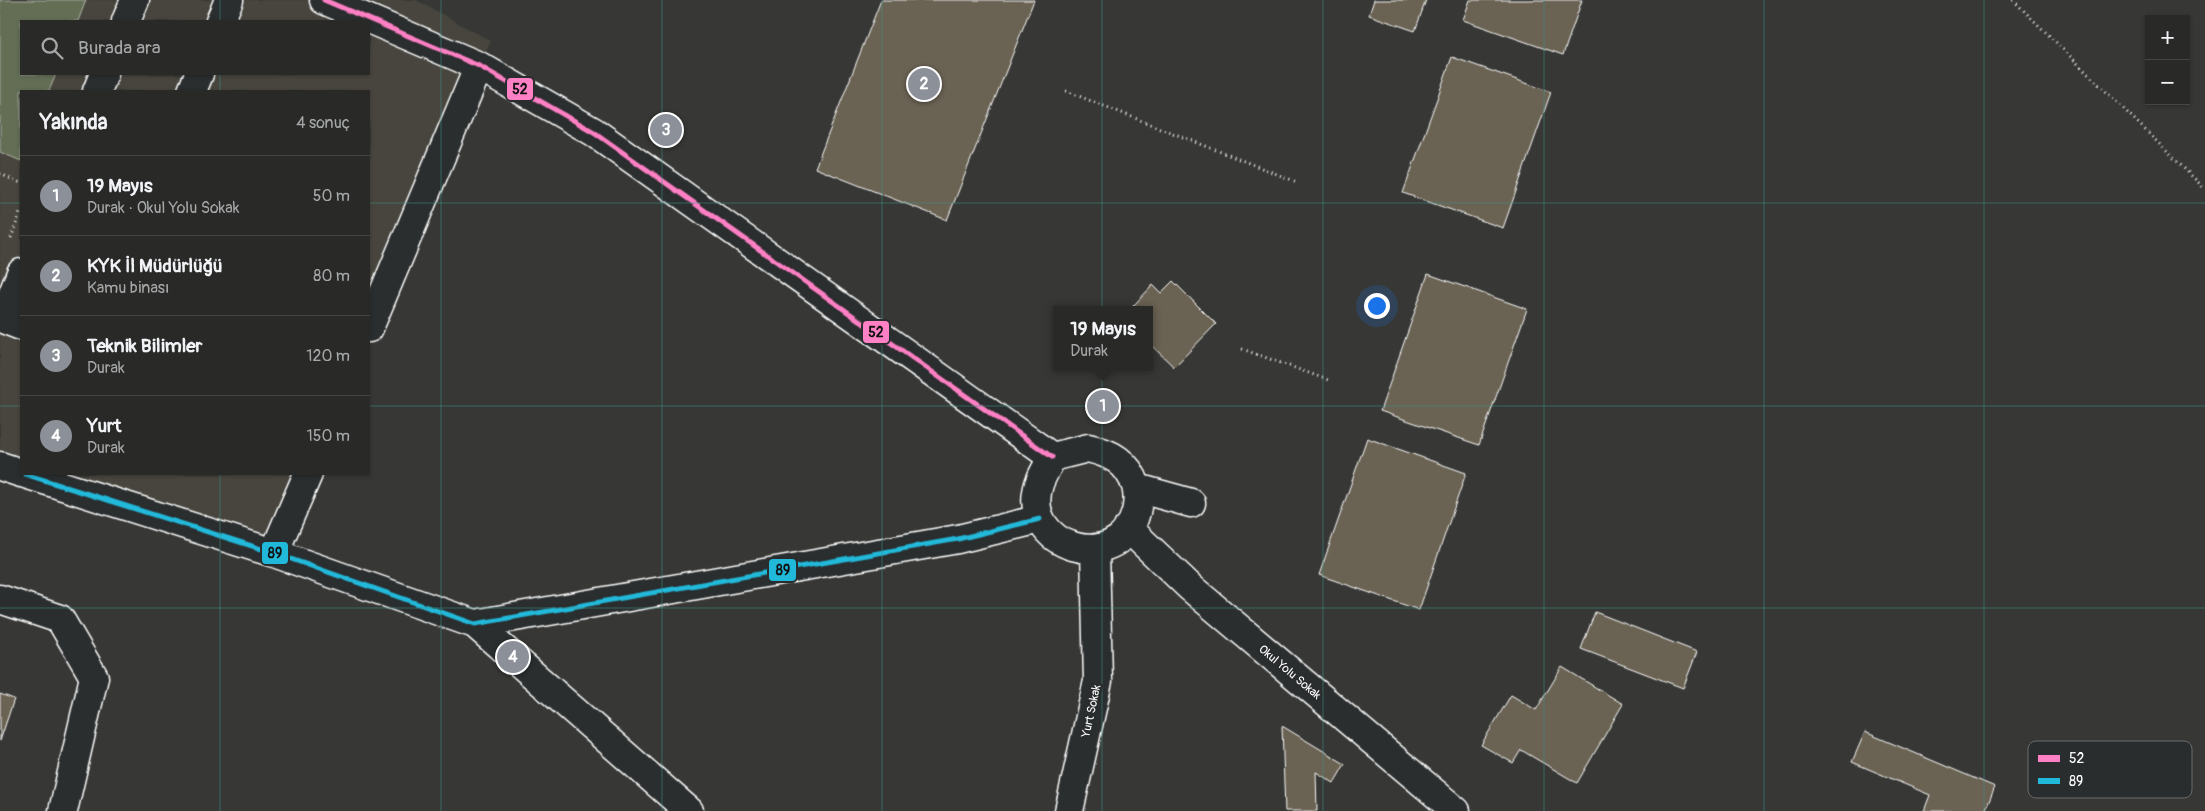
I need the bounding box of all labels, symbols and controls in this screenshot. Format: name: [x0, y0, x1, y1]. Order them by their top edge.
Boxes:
map controls: [2145, 15, 2190, 105]
button: +: [2145, 15, 2190, 60]
search box: [20, 20, 370, 75]
icon: search: [38, 34, 66, 62]
text: Burada ara: [78, 36, 161, 60]
button: −: [2145, 60, 2190, 105]
pin: 2: [908, 65, 940, 103]
line badge: 52: [506, 77, 534, 101]
text: 52: [512, 81, 528, 98]
text: Yakında: [40, 109, 107, 136]
pin: 3: [650, 111, 682, 149]
text: 4 sonuç: [296, 113, 350, 133]
text: 19 Mayıs: [87, 174, 153, 198]
text: 1: [53, 186, 59, 206]
text: 50 m: [313, 186, 350, 206]
text: Durak · Okul Yolu Sokak: [87, 198, 239, 218]
text: KYK İl Müdürlüğü: [87, 254, 223, 278]
text: 2: [52, 266, 60, 286]
text: 80 m: [313, 266, 350, 286]
text: Kamu binası: [87, 278, 169, 298]
your location: [1364, 293, 1390, 319]
popup: [1053, 306, 1153, 371]
text: 19 Mayıs: [1070, 317, 1136, 341]
line badge: 52: [862, 320, 890, 344]
text: 52: [868, 324, 884, 341]
text: Teknik Bilimler: [87, 334, 202, 358]
text: Durak: [1070, 341, 1108, 361]
text: 3: [52, 346, 60, 366]
text: 120 m: [306, 346, 350, 366]
text: Durak: [87, 358, 125, 378]
pin: 1: [1087, 387, 1119, 425]
text: Yurt: [87, 414, 121, 438]
text: 4: [51, 426, 61, 446]
text: 150 m: [306, 426, 350, 446]
text: Durak: [87, 438, 125, 458]
line badge: 89: [261, 541, 289, 565]
text: 89: [268, 545, 282, 562]
line badge: 89: [768, 558, 797, 582]
text: 89: [776, 562, 790, 579]
pin: 4: [497, 638, 529, 676]
street label: Okul Yolu Sokak: [1255, 642, 1324, 703]
street label: Yurt Sokak: [1078, 683, 1104, 740]
legend: [2028, 741, 2192, 798]
text: 52: [2069, 750, 2085, 767]
text: 89: [2069, 773, 2083, 790]

